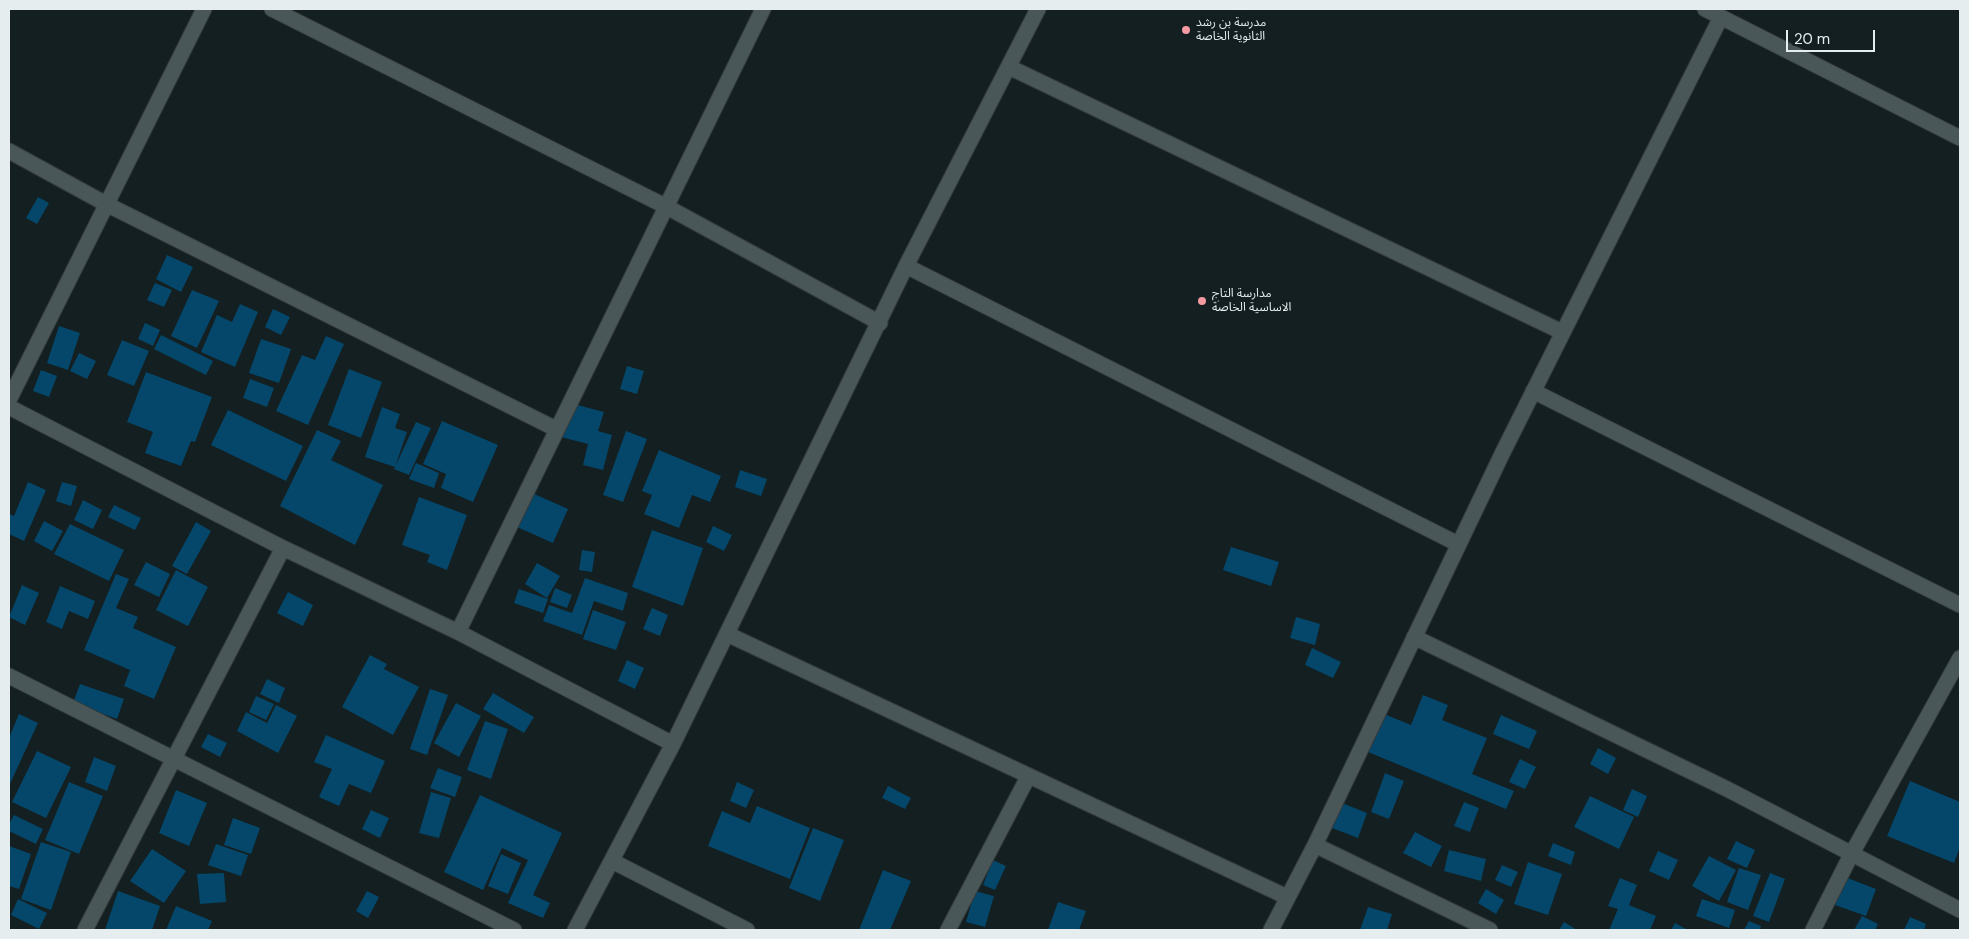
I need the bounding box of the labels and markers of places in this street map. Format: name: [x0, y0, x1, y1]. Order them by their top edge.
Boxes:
place label: مدرسة بن رشد الثانوية الخاصة: [1196, 16, 1266, 44]
marker: مدرسة بن رشد الثانوية الخاصة: [1180, 24, 1192, 36]
place label: مدارسة التاج الاساسية الخاصة: [1212, 287, 1291, 315]
marker: مدارسة التاج الاساسية الخاصة: [1196, 295, 1208, 307]

